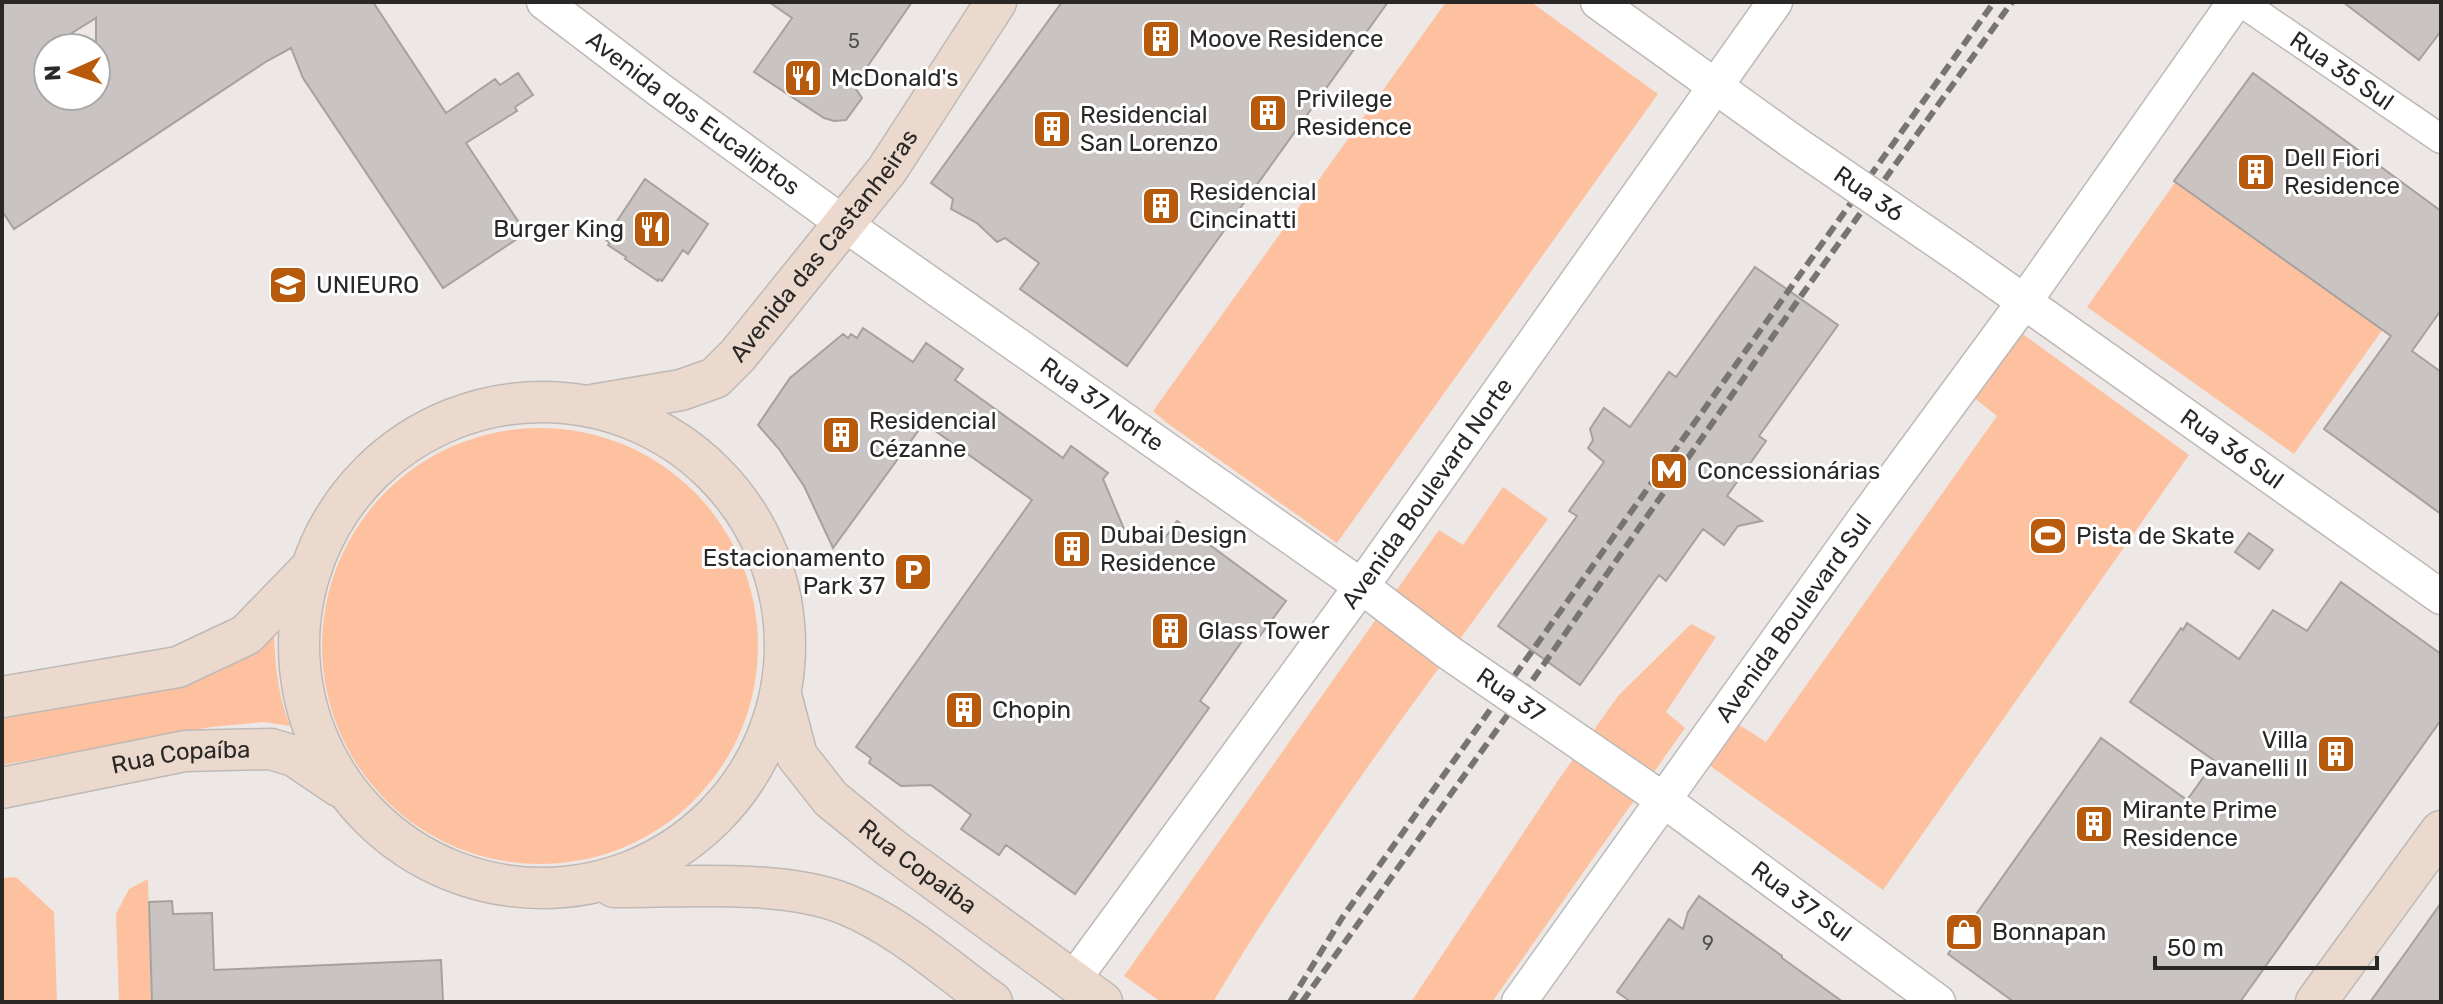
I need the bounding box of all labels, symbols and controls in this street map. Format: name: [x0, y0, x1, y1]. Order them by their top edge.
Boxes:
building icon: Moove Residence: [1140, 18, 1182, 60]
street label: Avenida dos Eucaliptos: [581, 25, 805, 201]
place label: Moove Residence: [1189, 25, 1383, 53]
street label: Rua 35 Sul: [2285, 26, 2399, 116]
house number: 5: [848, 29, 860, 53]
north arrow: [32, 32, 112, 112]
restaurant icon: McDonald's: [782, 57, 824, 99]
text: N: [39, 64, 66, 82]
place label: McDonald's: [831, 64, 958, 92]
place label: Privilege Residence: [1296, 85, 1412, 141]
building icon: Privilege Residence: [1247, 92, 1289, 134]
place label: Residencial San Lorenzo: [1080, 101, 1218, 157]
building icon: Residencial San Lorenzo: [1031, 108, 1073, 150]
street label: Avenida das Castanheiras: [724, 124, 924, 368]
place label: Dell Fiori Residence: [2284, 144, 2400, 200]
building icon: Dell Fiori Residence: [2235, 151, 2277, 193]
street label: Rua 36: [1829, 160, 1909, 228]
place label: Residencial Cincinatti: [1189, 178, 1316, 234]
building icon: Residencial Cincinatti: [1140, 185, 1182, 227]
restaurant icon: Burger King: [631, 208, 673, 250]
place label: Burger King: [493, 215, 624, 243]
school or university icon: UNIEURO: [267, 264, 309, 306]
place label: UNIEURO: [316, 271, 419, 299]
street label: Rua 37 Norte: [1035, 352, 1169, 457]
street label: Avenida Boulevard Norte: [1336, 373, 1519, 614]
street label: Rua 36 Sul: [2175, 403, 2289, 495]
place label: Residencial Cézanne: [869, 407, 996, 463]
building icon: Residencial Cézanne: [820, 414, 862, 456]
metro station icon: Concessionárias: [1648, 450, 1690, 492]
place label: Concessionárias: [1697, 457, 1880, 485]
street label: Avenida Boulevard Sul: [1710, 509, 1877, 727]
sports icon: Pista de Skate: [2027, 515, 2069, 557]
place label: Dubai Design Residence: [1100, 521, 1247, 577]
place label: Pista de Skate: [2076, 522, 2235, 550]
building icon: Dubai Design Residence: [1051, 528, 1093, 570]
place label: Estacionamento Park 37: [703, 544, 885, 600]
parking icon: Estacionamento Park 37: [892, 551, 934, 593]
building icon: Glass Tower: [1149, 610, 1191, 652]
place label: Glass Tower: [1198, 617, 1330, 645]
street label: Rua 37: [1471, 662, 1550, 728]
building icon: Chopin: [943, 689, 985, 731]
place label: Chopin: [992, 696, 1071, 724]
place label: Villa Pavanelli II: [2189, 726, 2308, 782]
building icon: Villa Pavanelli II: [2315, 733, 2357, 775]
street label: Rua Copaíba: [109, 735, 251, 780]
place label: Mirante Prime Residence: [2122, 796, 2277, 852]
building icon: Mirante Prime Residence: [2073, 803, 2115, 845]
street label: Rua Copaíba: [853, 814, 982, 920]
street label: Rua 37 Sul: [1746, 855, 1857, 947]
shop icon: Bonnapan: [1943, 911, 1985, 953]
place label: Bonnapan: [1992, 918, 2106, 946]
scale bar: [2155, 920, 2377, 970]
house number: 9: [1702, 931, 1714, 955]
text: 50 m: [2167, 934, 2224, 962]

